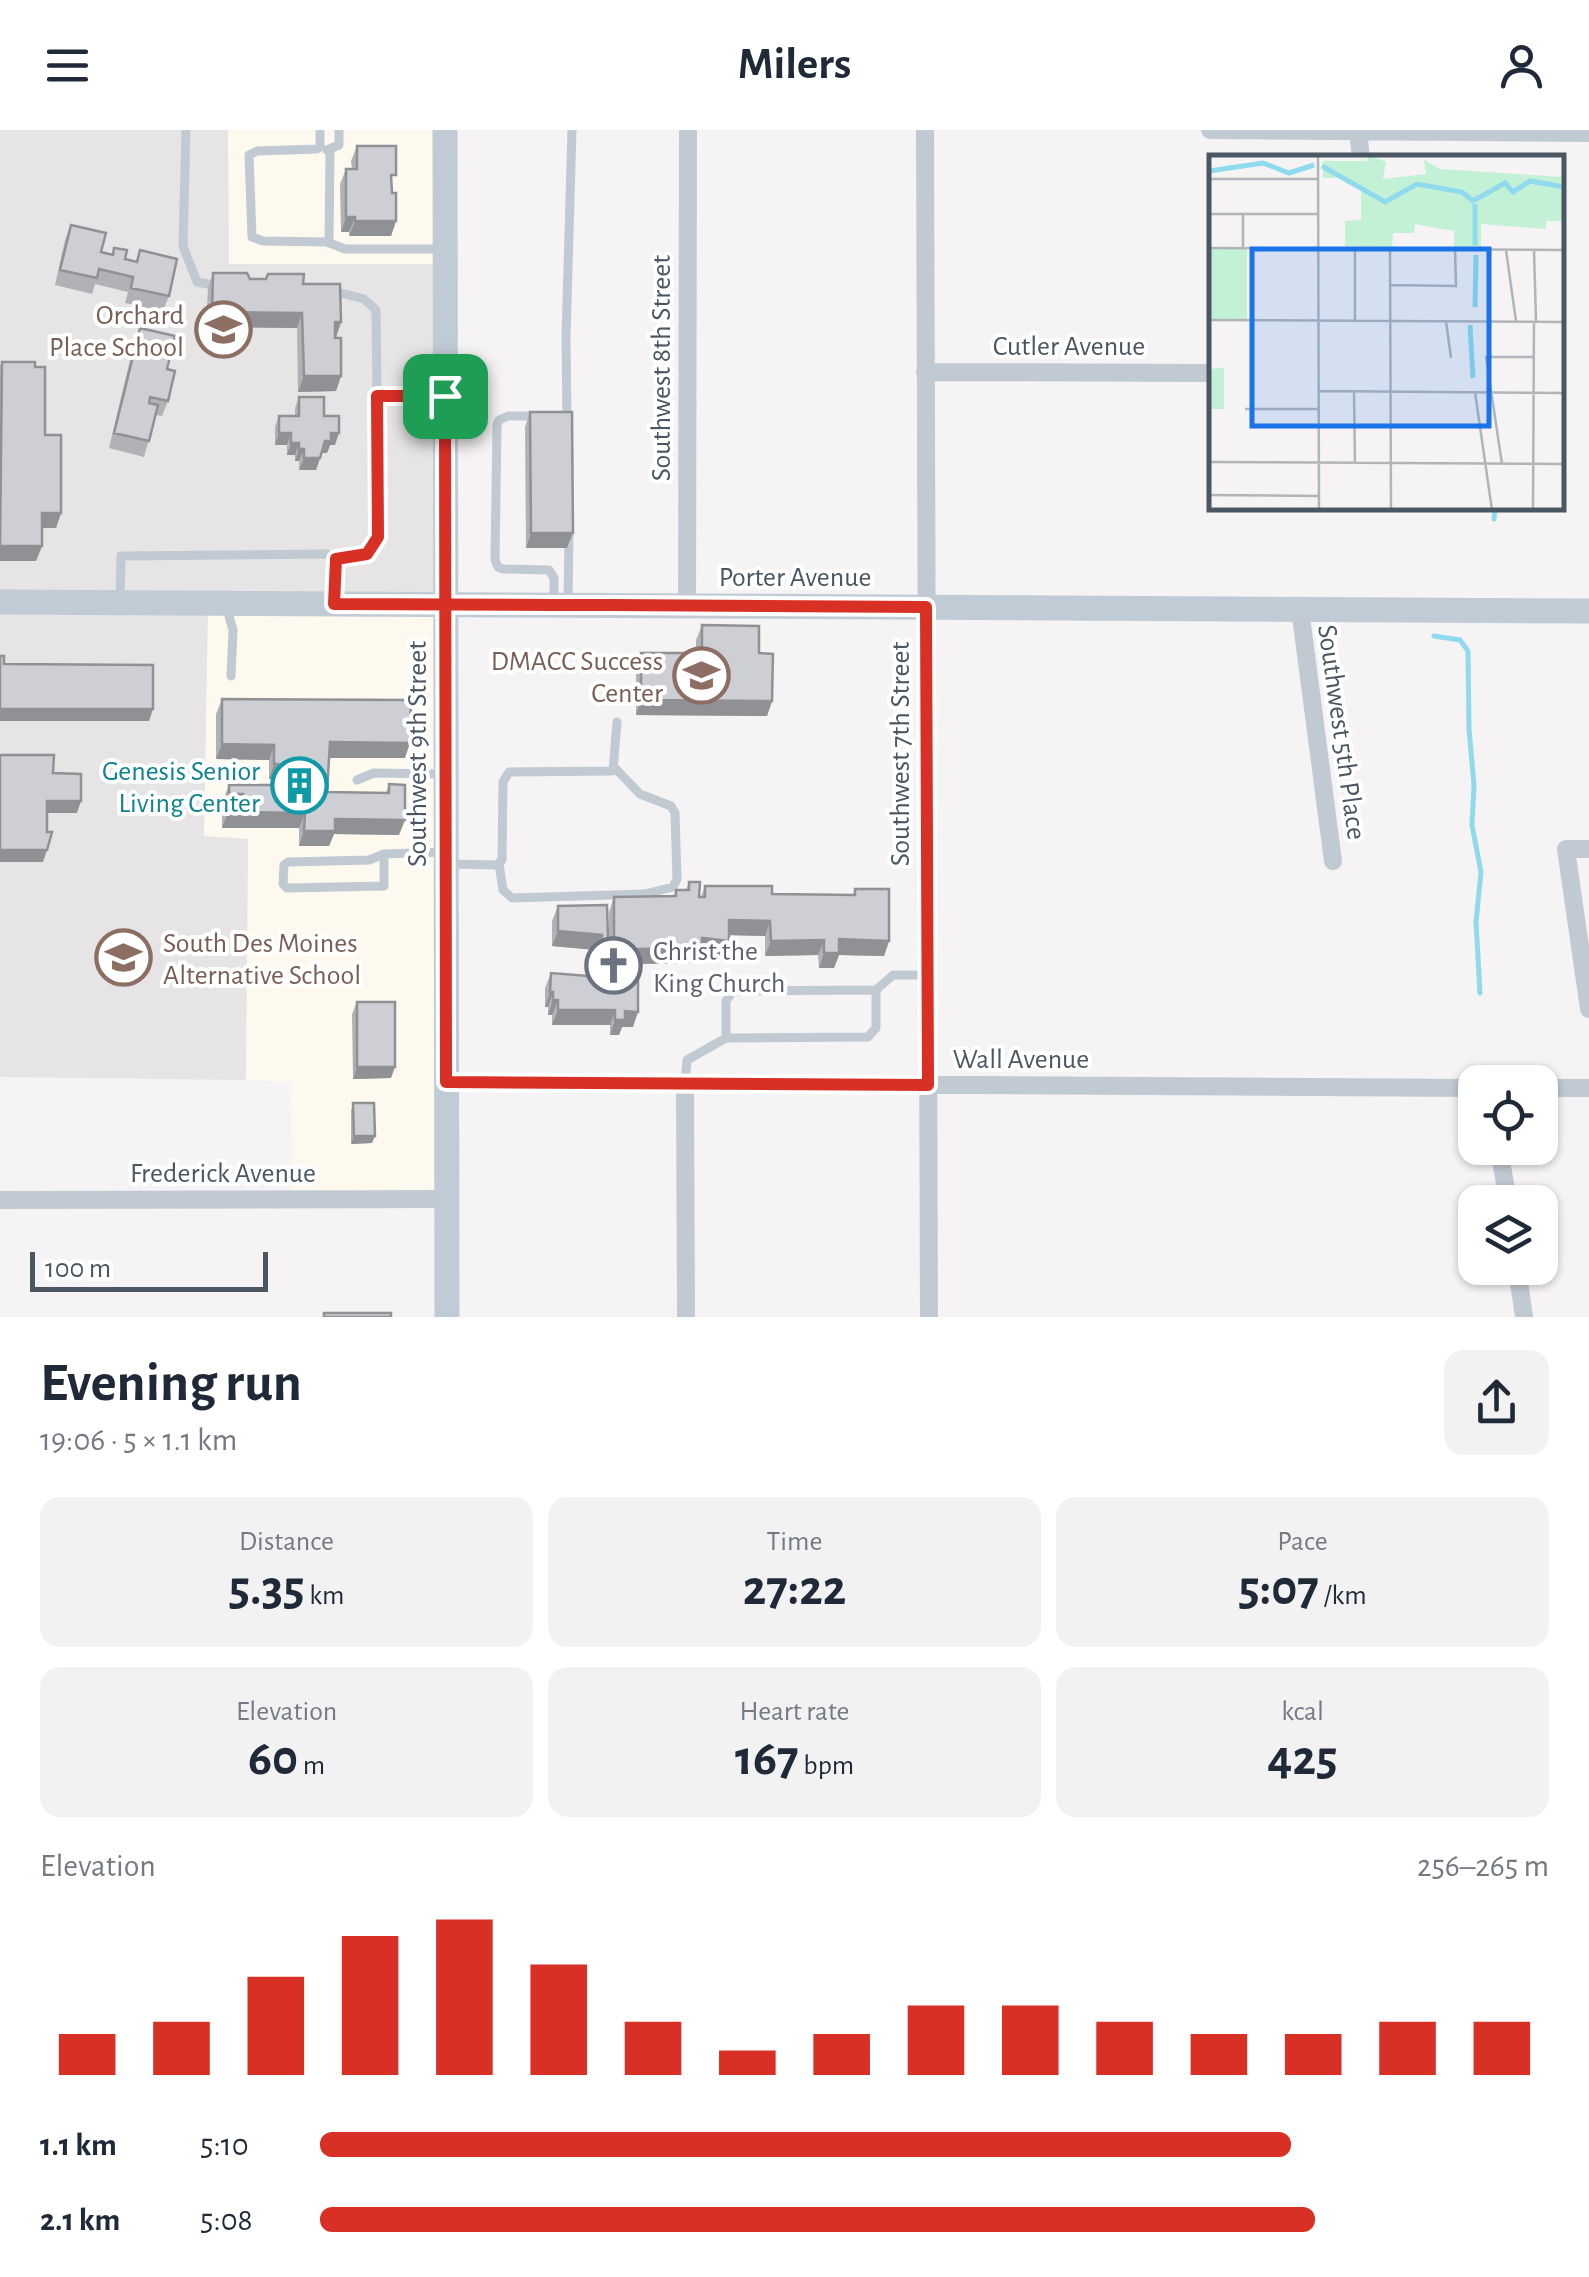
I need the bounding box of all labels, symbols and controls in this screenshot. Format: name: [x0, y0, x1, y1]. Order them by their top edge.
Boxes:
icon: menu: [40, 38, 95, 93]
icon: person: [1494, 38, 1549, 93]
text: Milers: [738, 42, 851, 87]
inset map: [1209, 155, 1564, 510]
street label: Southwest 8th Street: [648, 255, 676, 481]
school or university icon: Orchard Place School: [193, 300, 253, 360]
place label: Orchard Place School: [49, 302, 184, 362]
street label: Cutler Avenue: [993, 333, 1145, 361]
pin: [403, 354, 488, 439]
icon: arrive: [418, 369, 473, 424]
street label: Porter Avenue: [719, 564, 871, 592]
street label: Southwest 5th Place: [1312, 623, 1370, 842]
street label: Southwest 9th Street: [404, 641, 432, 867]
street label: Southwest 7th Street: [887, 642, 915, 866]
school or university icon: DMACC Success Center: [672, 646, 732, 706]
place label: DMACC Success Center: [491, 648, 663, 708]
building icon: Genesis Senior Living Center: [269, 756, 329, 816]
place label: Genesis Senior Living Center: [102, 758, 260, 818]
school or university icon: South Des Moines Alternative School: [94, 928, 154, 988]
place label: South Des Moines Alternative School: [163, 930, 361, 990]
church icon: Christ the King Church: [584, 936, 644, 996]
place label: Christ the King Church: [653, 938, 785, 998]
street label: Wall Avenue: [953, 1046, 1089, 1074]
map controls: [1458, 1065, 1558, 1285]
button: locate: [1458, 1065, 1558, 1165]
street label: Frederick Avenue: [130, 1160, 316, 1188]
button: layers: [1458, 1185, 1558, 1285]
scale bar: [30, 1247, 268, 1292]
text: 100 m: [45, 1255, 111, 1283]
button: share: [1444, 1350, 1549, 1455]
text: Evening run: [40, 1356, 302, 1411]
text: 19:06 · 5 × 1.1 km: [40, 1424, 237, 1456]
text: Distance: [239, 1528, 334, 1556]
text: Time: [767, 1528, 822, 1556]
text: Pace: [1277, 1528, 1328, 1556]
text: 5.35: [229, 1564, 305, 1614]
text: 27:22: [743, 1564, 846, 1614]
text: 5:07: [1238, 1564, 1319, 1614]
text: km: [305, 1582, 345, 1610]
text: /km: [1319, 1582, 1367, 1610]
text: Elevation: [236, 1698, 337, 1726]
text: Heart rate: [740, 1698, 849, 1726]
text: kcal: [1281, 1698, 1324, 1726]
text: 60: [248, 1734, 298, 1784]
text: 167: [735, 1734, 799, 1784]
text: 425: [1267, 1734, 1338, 1784]
text: m: [298, 1752, 325, 1780]
text: bpm: [799, 1752, 854, 1780]
text: Elevation: [40, 1850, 156, 1882]
text: 256–265 m: [1417, 1850, 1549, 1882]
text: 1.1 km: [40, 2129, 117, 2161]
text: 5:10: [200, 2129, 249, 2161]
text: 2.1 km: [40, 2204, 120, 2236]
text: 5:08: [200, 2204, 253, 2236]

